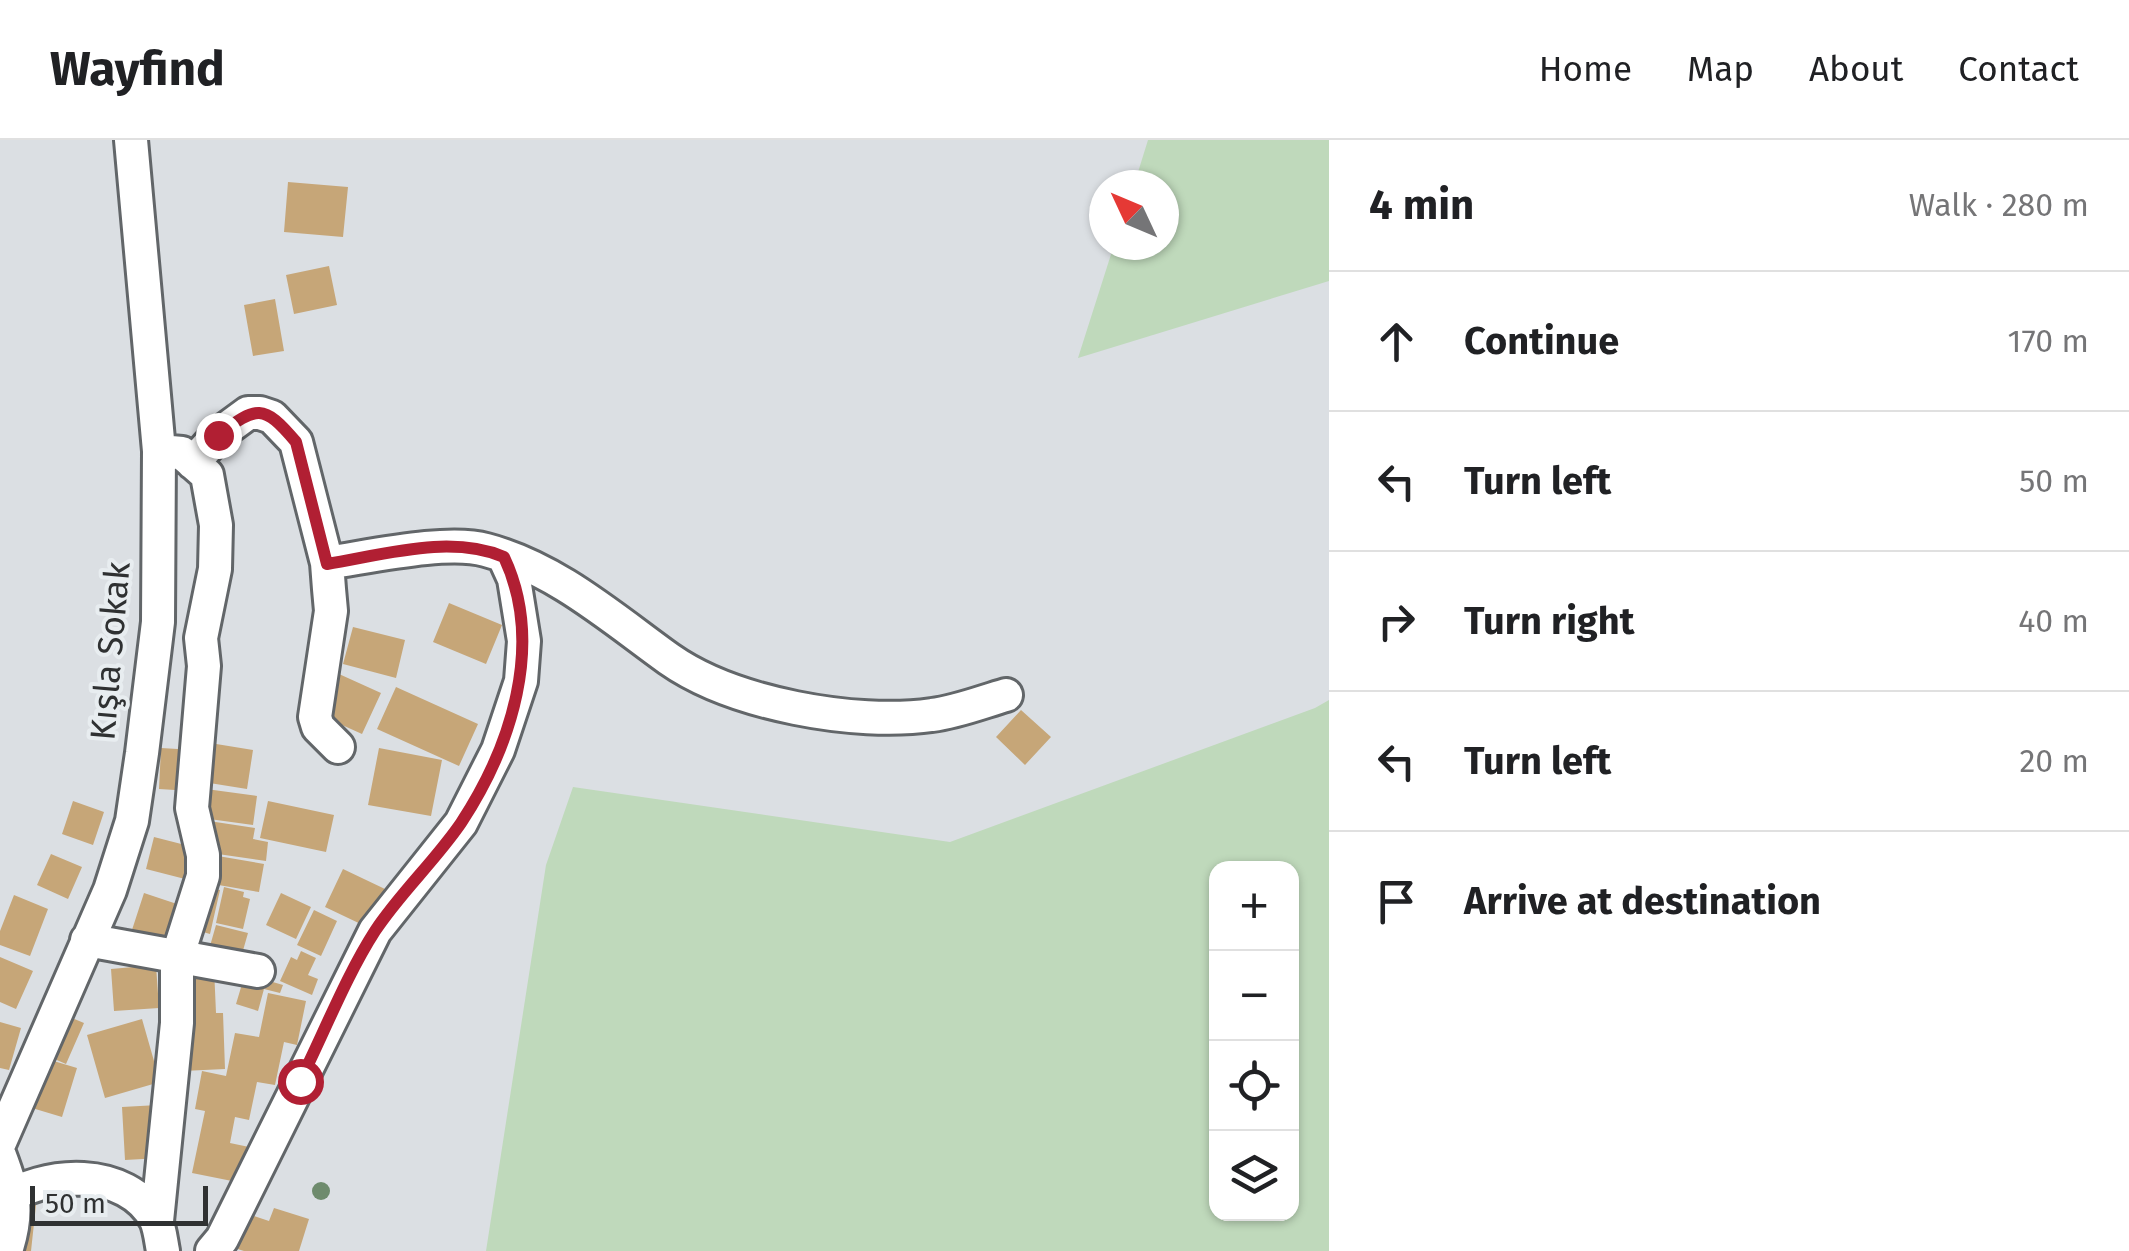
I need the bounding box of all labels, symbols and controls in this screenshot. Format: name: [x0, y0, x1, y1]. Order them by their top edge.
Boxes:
text: Wayfind: [50, 40, 225, 98]
text: Home: [1539, 48, 1632, 90]
text: Map: [1687, 48, 1754, 90]
text: About: [1809, 48, 1903, 90]
text: Contact: [1958, 48, 2079, 90]
north arrow: [1089, 170, 1179, 260]
text: 4 min: [1369, 180, 1474, 230]
text: Walk · 280 m: [1909, 186, 2089, 224]
icon: ahead: [1369, 314, 1424, 369]
text: Continue: [1464, 318, 1619, 364]
text: 170 m: [2008, 322, 2089, 360]
route end: [196, 413, 242, 459]
icon: left: [1369, 454, 1424, 509]
text: Turn left: [1464, 458, 1611, 504]
text: 50 m: [2019, 462, 2089, 500]
street label: Kışla Sokak: [81, 560, 139, 742]
icon: right: [1369, 594, 1424, 649]
text: Turn right: [1464, 598, 1634, 644]
text: 40 m: [2018, 602, 2089, 640]
icon: left: [1369, 734, 1424, 789]
text: Turn left: [1464, 738, 1611, 784]
text: 20 m: [2019, 742, 2089, 780]
map controls: [1209, 861, 1299, 1221]
button: +: [1209, 861, 1299, 951]
icon: arrive: [1369, 874, 1424, 929]
text: Arrive at destination: [1464, 878, 1821, 924]
button: −: [1209, 951, 1299, 1041]
button: locate: [1209, 1041, 1299, 1131]
route start: [278, 1059, 324, 1105]
button: layers: [1209, 1131, 1299, 1221]
scale bar: [30, 1181, 208, 1226]
text: 50 m: [45, 1187, 106, 1220]

